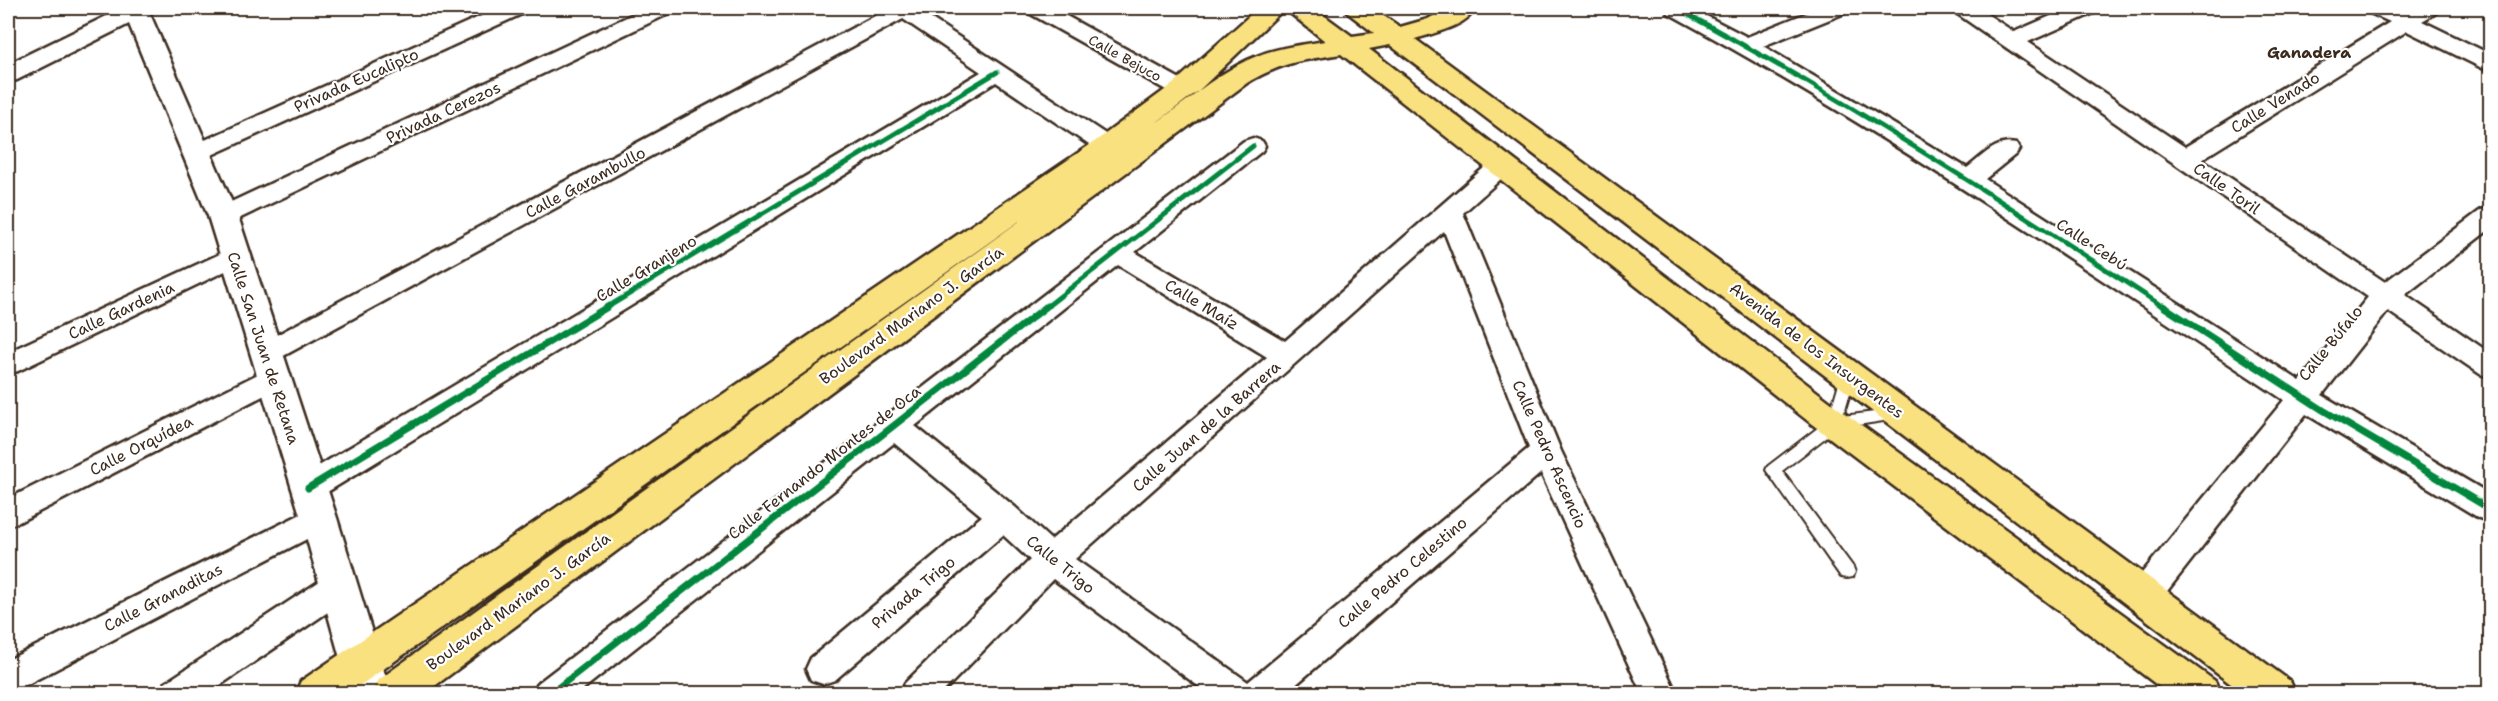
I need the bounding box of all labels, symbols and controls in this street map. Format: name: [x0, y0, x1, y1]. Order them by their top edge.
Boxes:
street label: Calle Bejuco: [1085, 31, 1165, 85]
district label: Ganadera: [2267, 42, 2351, 63]
street label: Privada Eucalipto: [291, 44, 422, 117]
street label: Calle Venado: [2227, 67, 2324, 138]
street label: Privada Cerezos: [382, 77, 504, 148]
street label: Calle Garambullo: [521, 142, 649, 223]
street label: Calle Toril: [2189, 158, 2265, 219]
street label: Calle Cebú: [2052, 214, 2131, 275]
street label: Calle Granjeno: [592, 230, 701, 307]
street label: Boulevard Mariano J. García: [815, 242, 1007, 389]
street label: Calle San Juan de Retana: [222, 249, 305, 447]
street label: Calle Maíz: [1161, 274, 1242, 335]
street label: Calle Gardenia: [65, 277, 178, 344]
street label: Avenida de los Insurgentes: [1725, 278, 1908, 423]
street label: Calle Búfalo: [2294, 301, 2367, 385]
street label: Calle Juan de la Barrera: [1128, 356, 1285, 497]
street label: Calle Pedro Ascencio: [1507, 377, 1592, 532]
street label: Calle Fernando Montes de Oca: [724, 381, 925, 544]
street label: Calle Orquídea: [86, 410, 196, 480]
street label: Calle Pedro Celestino: [1333, 512, 1471, 633]
street label: Boulevard Mariano J. García: [422, 528, 614, 675]
street label: Calle Trigo: [1022, 530, 1099, 599]
street label: Privada Trigo: [867, 551, 960, 634]
street label: Calle Granaditas: [100, 558, 226, 636]

